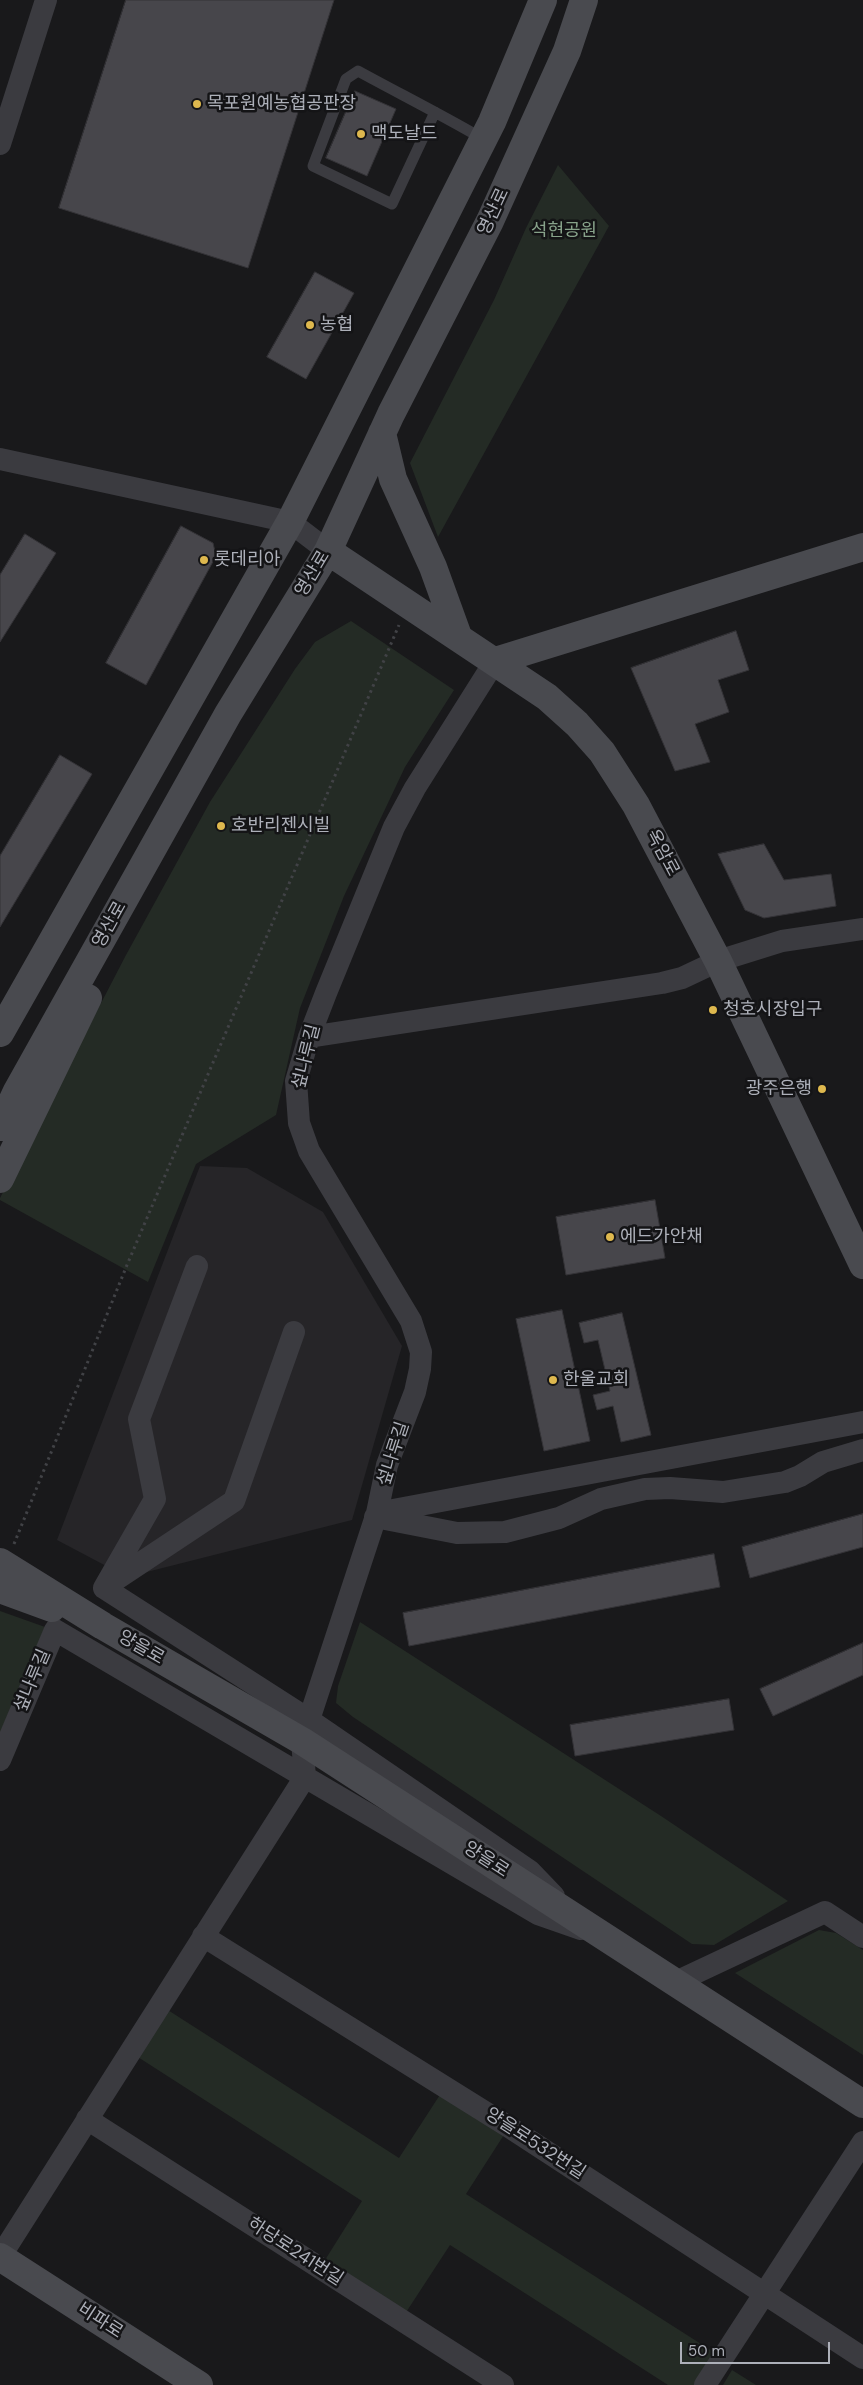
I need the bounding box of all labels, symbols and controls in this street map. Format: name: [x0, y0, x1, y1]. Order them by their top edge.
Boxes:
place label: 목포원예농협공판장: [207, 93, 356, 115]
marker: 목포원예농협공판장: [191, 98, 203, 110]
place label: 맥도날드: [371, 123, 437, 145]
marker: 맥도날드: [355, 128, 367, 140]
street label: 영산로: [474, 185, 514, 239]
park label: 석현공원: [531, 220, 597, 242]
place label: 농협: [320, 314, 353, 336]
marker: 농협: [304, 319, 316, 331]
street label: 영산로: [291, 547, 335, 601]
place label: 롯데리아: [214, 549, 280, 571]
marker: 롯데리아: [198, 554, 210, 566]
place label: 호반리젠시빌: [231, 815, 330, 837]
marker: 호반리젠시빌: [215, 820, 227, 832]
street label: 옥암로: [641, 826, 683, 880]
street label: 영산로: [89, 898, 131, 952]
place label: 청호시장입구: [723, 999, 822, 1021]
marker: 청호시장입구: [707, 1004, 719, 1016]
street label: 섶나루길: [289, 1022, 325, 1092]
place label: 광주은행: [746, 1078, 812, 1100]
marker: 광주은행: [816, 1083, 828, 1095]
place label: 에드가안채: [620, 1226, 703, 1248]
marker: 에드가안채: [604, 1231, 616, 1243]
place label: 한울교회: [563, 1369, 629, 1391]
marker: 한울교회: [547, 1374, 559, 1386]
street label: 섶나루길: [373, 1419, 415, 1489]
street label: 양을로: [114, 1626, 168, 1670]
street label: 섶나루길: [10, 1646, 56, 1716]
street label: 양을로: [459, 1837, 513, 1883]
street label: 양을로532번길: [481, 2104, 589, 2184]
street label: 하당로241번길: [243, 2213, 347, 2291]
street label: 비파로: [73, 2298, 127, 2344]
scale bar: [683, 2332, 833, 2364]
text: 50 m: [688, 2341, 725, 2361]

